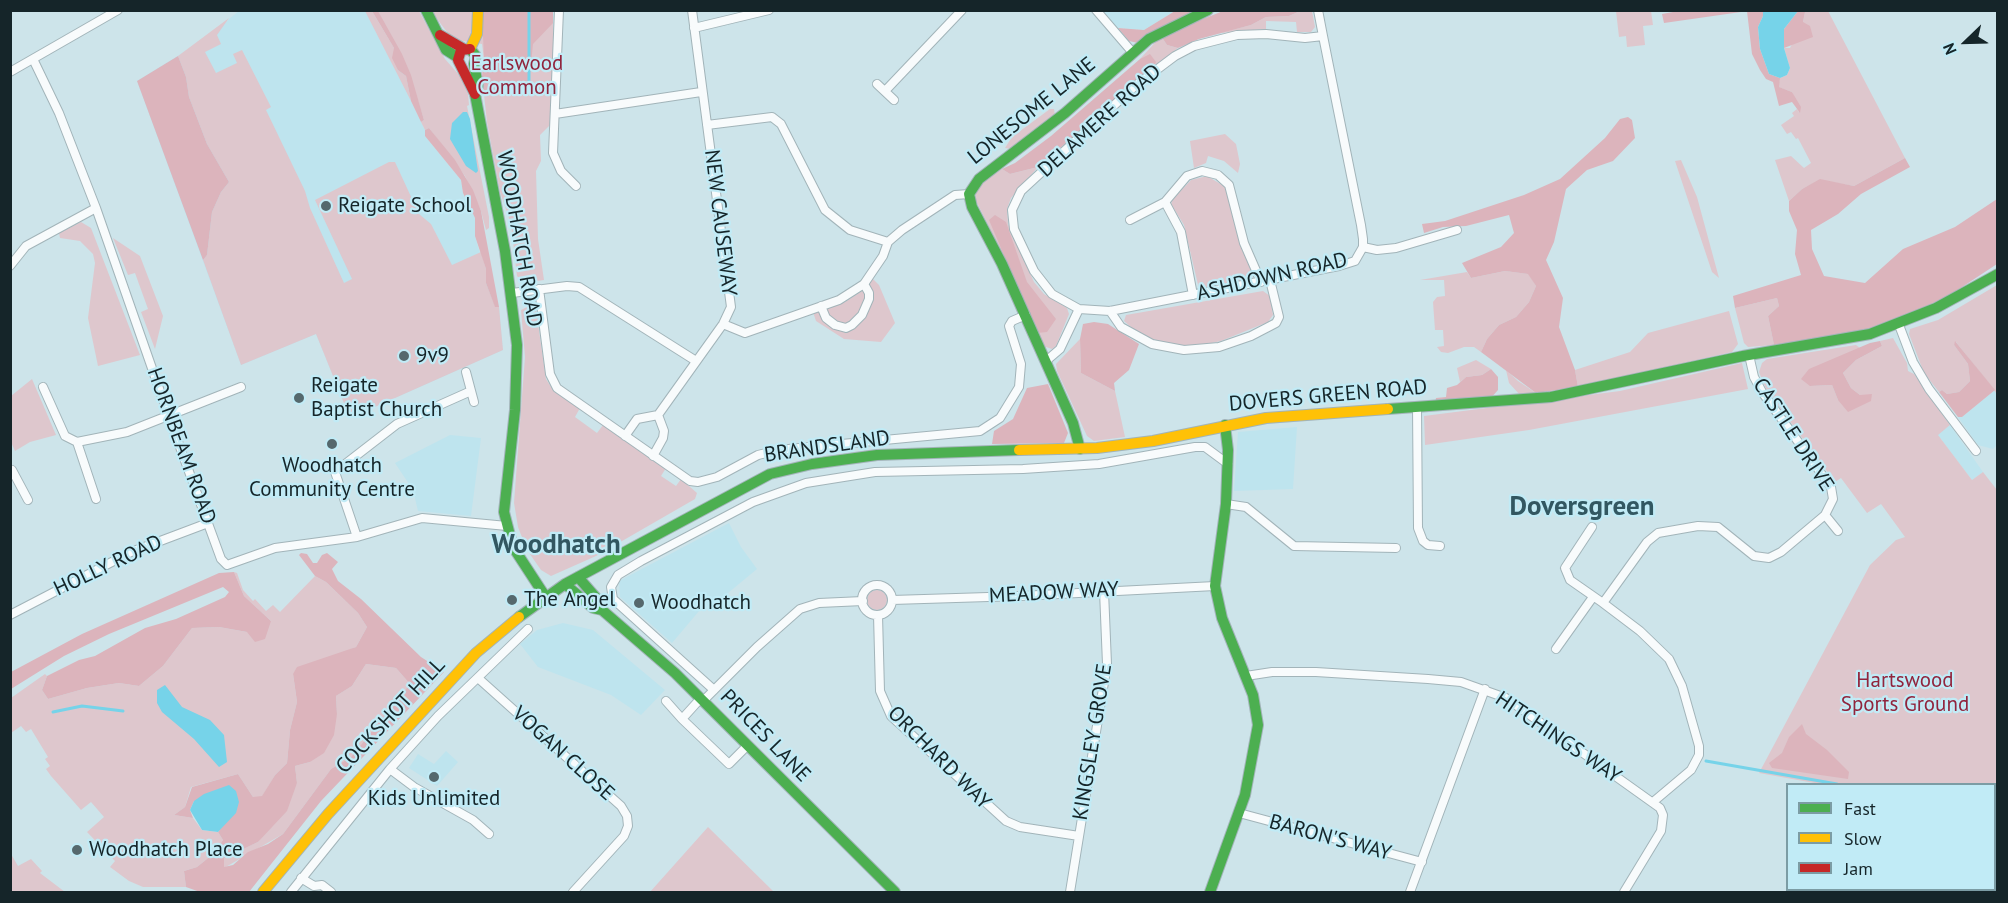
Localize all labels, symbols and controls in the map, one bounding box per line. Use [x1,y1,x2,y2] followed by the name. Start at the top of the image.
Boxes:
[1936,12,1996,72] north arrow
[1938,40,1961,58] text: N
[471,51,563,101] park label: Earlswood Common
[963,52,1101,170] street label: LONESOME LANE
[1033,59,1167,183] street label: DELAMERE ROAD
[699,148,741,298] street label: NEW CAUSEWAY
[491,149,547,329] street label: WOODHATCH ROAD
[338,193,471,219] place label: Reigate School
[319,199,333,213] marker: Reigate School
[1194,247,1350,307] street label: ASHDOWN ROAD
[416,343,449,369] place label: 9v9
[397,349,411,363] marker: 9v9
[141,364,221,528] street label: HORNBEAM ROAD
[311,373,442,423] place label: Reigate Baptist Church
[1747,374,1839,496] street label: CASTLE DRIVE
[1228,375,1428,417] street label: DOVERS GREEN ROAD
[292,391,306,405] marker: Reigate Baptist Church
[763,426,891,468] street label: BRANDSLAND
[325,437,339,451] marker: Woodhatch Community Centre
[249,453,415,503] place label: Woodhatch Community Centre
[1510,491,1654,523] district label: Doversgreen
[491,529,621,561] district label: Woodhatch
[50,530,166,602] street label: HOLLY ROAD
[988,577,1120,609] street label: MEADOW WAY
[524,587,615,613] place label: The Angel
[651,590,751,616] place label: Woodhatch
[505,593,519,607] marker: The Angel
[632,596,646,610] marker: Woodhatch
[331,653,451,779] street label: COCKSHOT HILL
[1068,662,1118,822] street label: KINGSLEY GROVE
[1841,668,1969,718] park label: Hartswood Sports Ground
[715,684,815,788] street label: PRICES LANE
[1490,687,1626,789] street label: HITCHINGS WAY
[882,701,996,815] street label: ORCHARD WAY
[507,702,619,806] street label: VOGAN CLOSE
[427,770,441,784] marker: Kids Unlimited
[1786,783,1996,891] legend
[368,786,500,812] place label: Kids Unlimited
[1844,797,1876,820] text: Fast
[1266,810,1394,866] street label: BARON'S WAY
[1844,827,1882,850] text: Slow
[89,837,243,863] place label: Woodhatch Place
[70,843,84,857] marker: Woodhatch Place
[1844,857,1873,880] text: Jam

